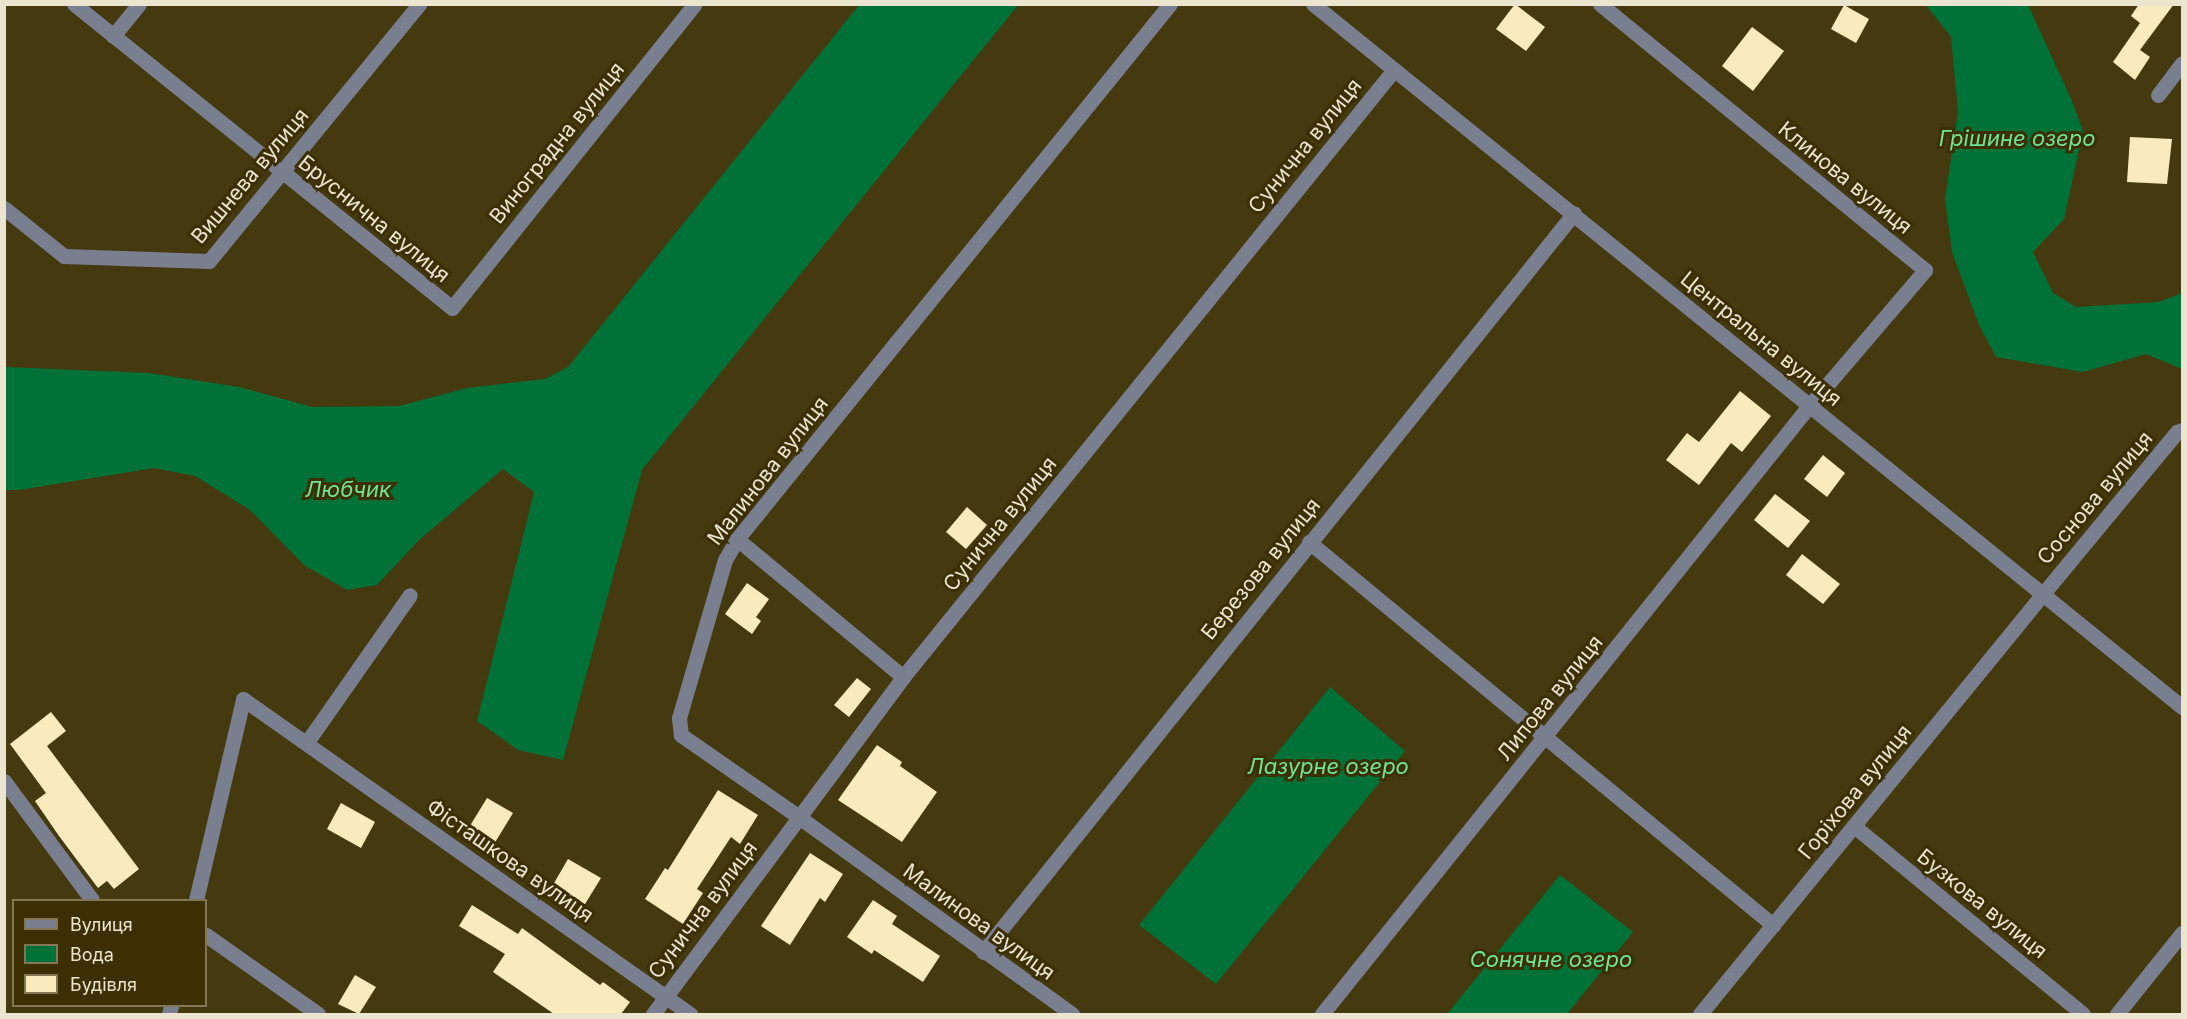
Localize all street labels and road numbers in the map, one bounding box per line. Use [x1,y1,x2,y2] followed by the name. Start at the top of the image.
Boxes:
[484,57,630,229] street label: Виноградна вулиця
[1243,74,1367,218] street label: Сунична вулиця
[186,103,314,249] street label: Вишнева вулиця
[1773,116,1917,240] street label: Клинова вулиця
[293,150,455,288] street label: Бруснична вулиця
[1675,266,1847,412] street label: Центральна вулиця
[702,392,834,550] street label: Малинова вулиця
[2032,426,2158,570] street label: Соснова вулиця
[938,452,1062,596] street label: Сунична вулиця
[1196,493,1326,645] street label: Березова вулиця
[1492,630,1608,766] street label: Липова вулиця
[1793,720,1917,864] street label: Горіхова вулиця
[422,794,598,928] street label: Фісташкова вулиця
[643,836,763,984] street label: Сунична вулиця
[1912,844,2052,964] street label: Бузкова вулиця
[898,859,1060,985] street label: Малинова вулиця

